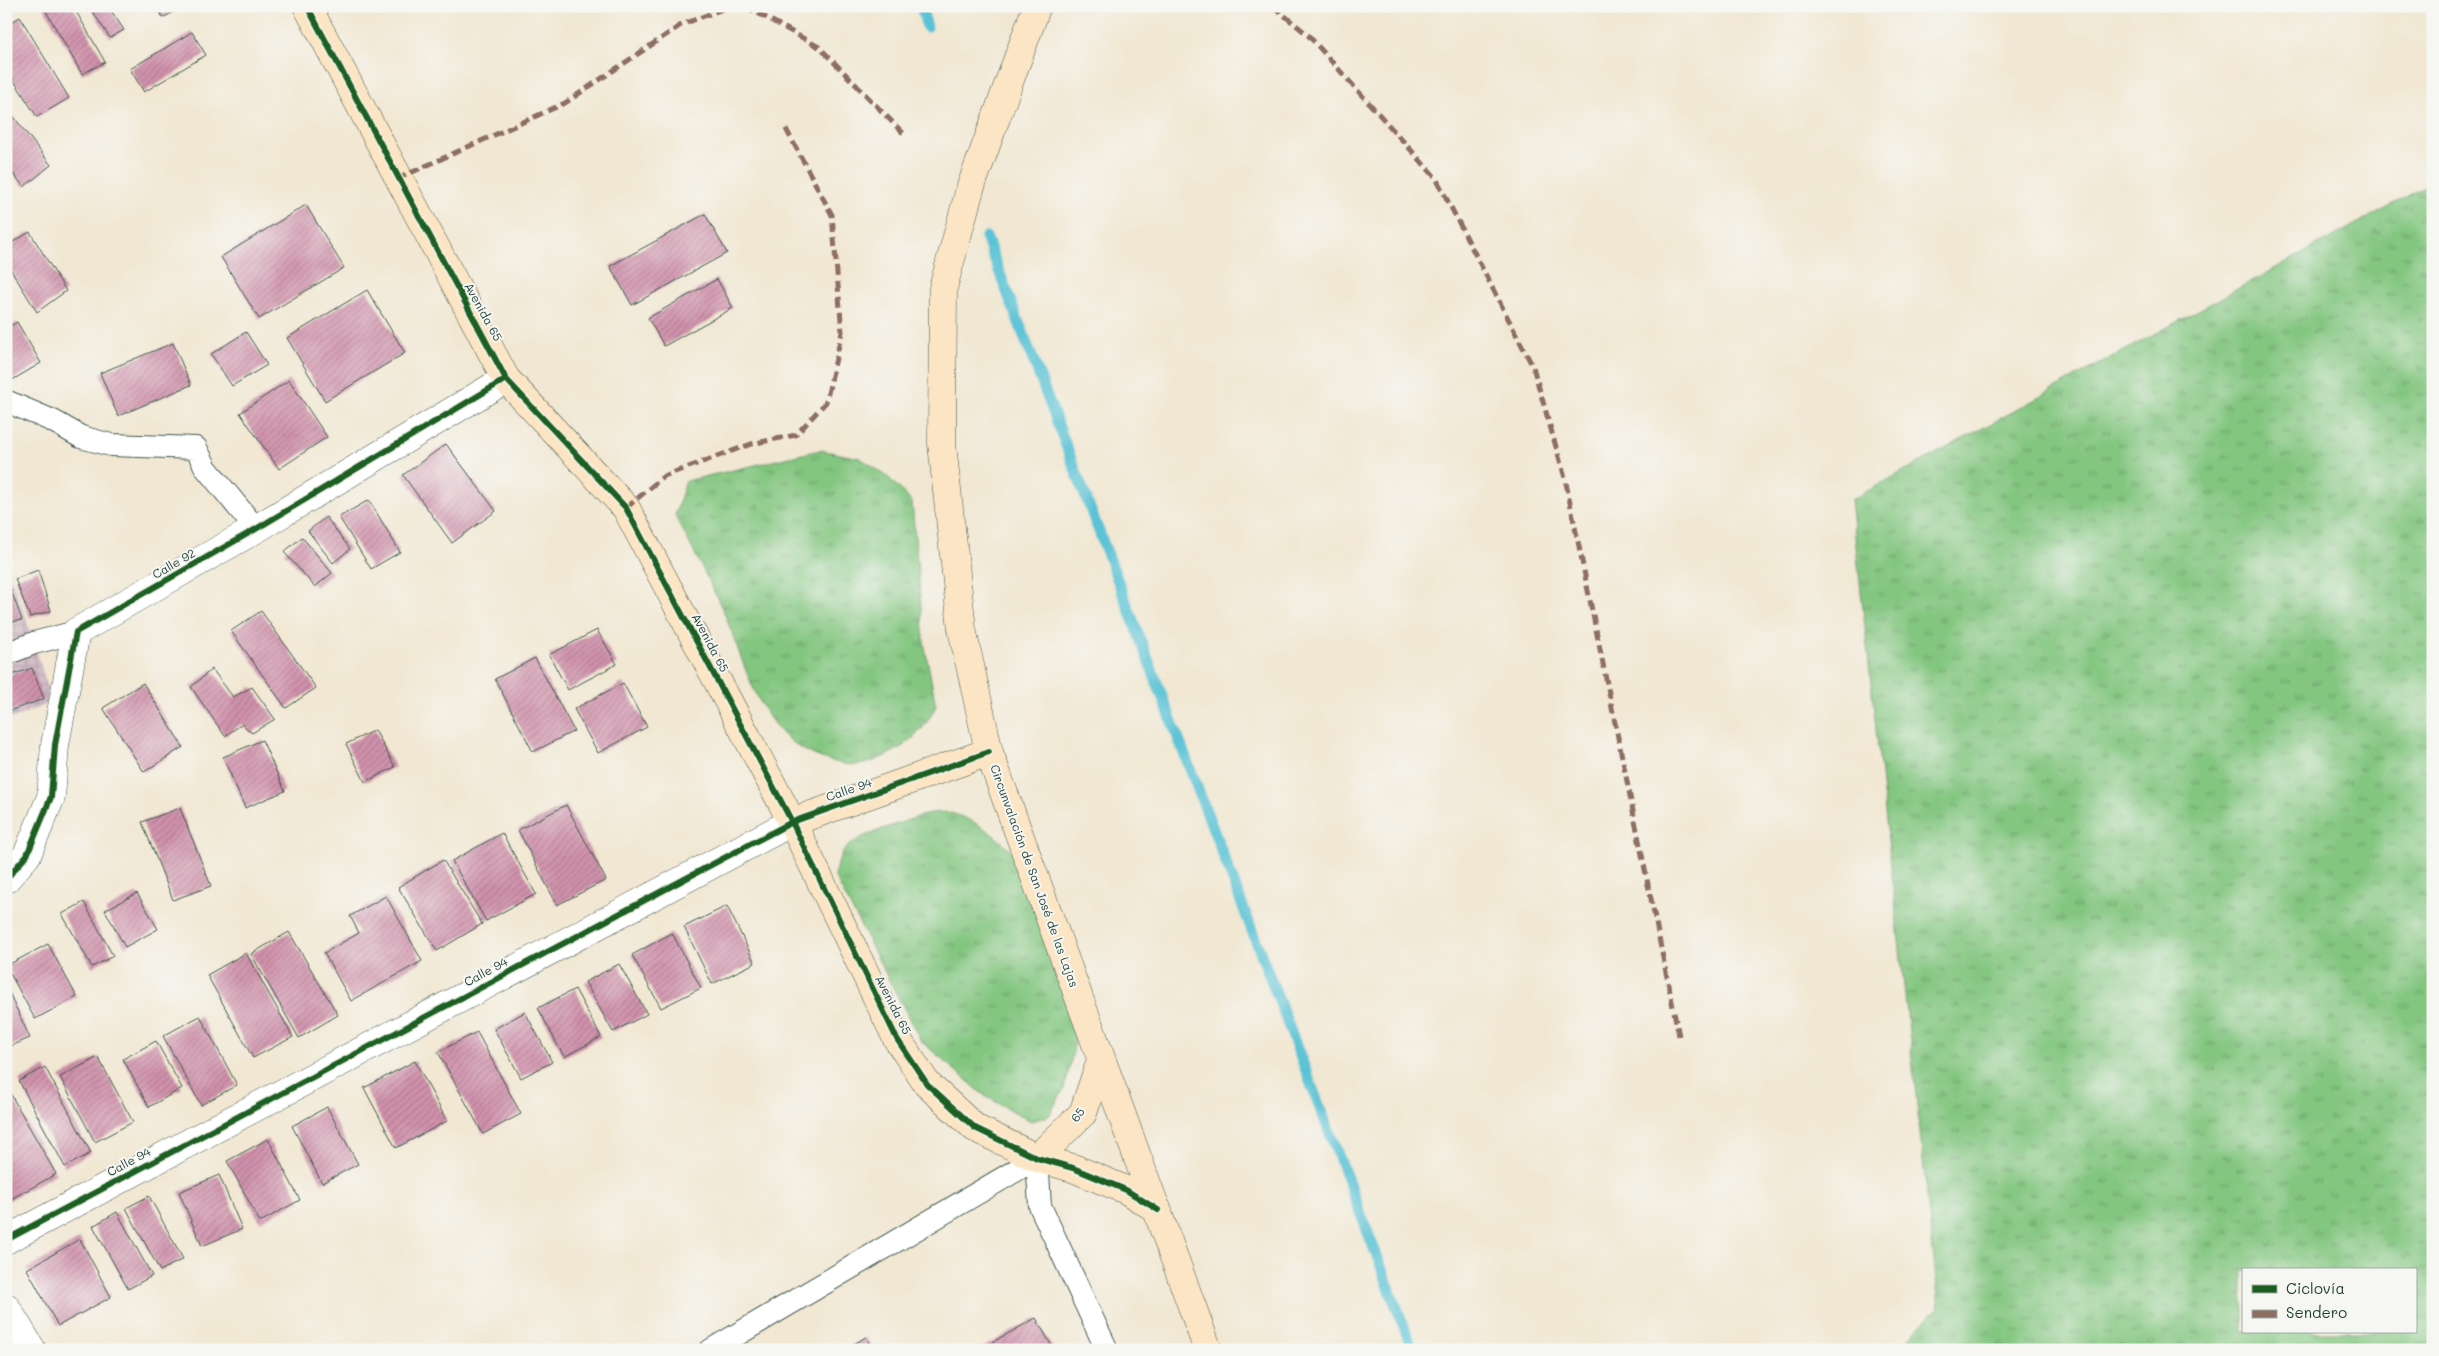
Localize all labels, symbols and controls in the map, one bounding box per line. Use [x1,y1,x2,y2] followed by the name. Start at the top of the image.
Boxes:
[461,279,506,344] street label: Avenida 65
[149,544,198,582] street label: Calle 92
[689,610,733,675] street label: Avenida 65
[987,762,1083,989] street label: Circunvalación de San José de las Lajas
[824,774,874,804] street label: Calle 94
[461,953,510,989] street label: Calle 94
[872,972,916,1037] street label: Avenida 65
[1067,1104,1088,1125] street label: 65
[104,1143,153,1179] street label: Calle 94
[2242,1268,2416,1334] legend
[2286,1278,2345,1298] text: Ciclovía
[2286,1302,2347,1322] text: Sendero

